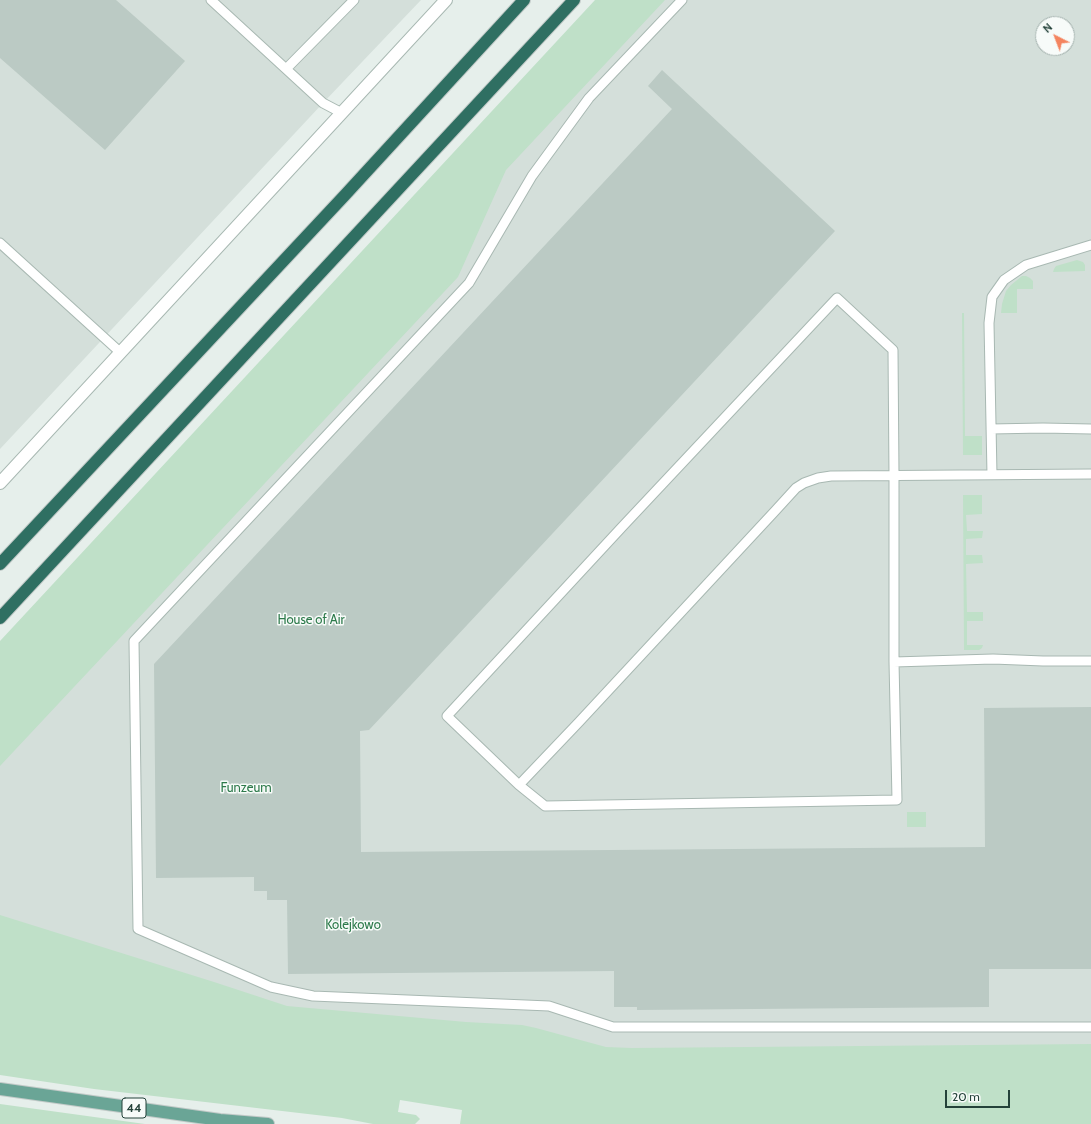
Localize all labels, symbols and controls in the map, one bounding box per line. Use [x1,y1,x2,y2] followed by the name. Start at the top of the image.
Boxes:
[1035,16,1075,56] north arrow
[1040,20,1055,36] text: N
[277,612,345,628] park label: House of Air
[220,780,272,796] park label: Funzeum
[325,917,381,933] park label: Kolejkowo
[947,1082,1012,1108] scale bar
[952,1089,980,1104] text: 20 m
[122,1098,146,1118] road number: 44

